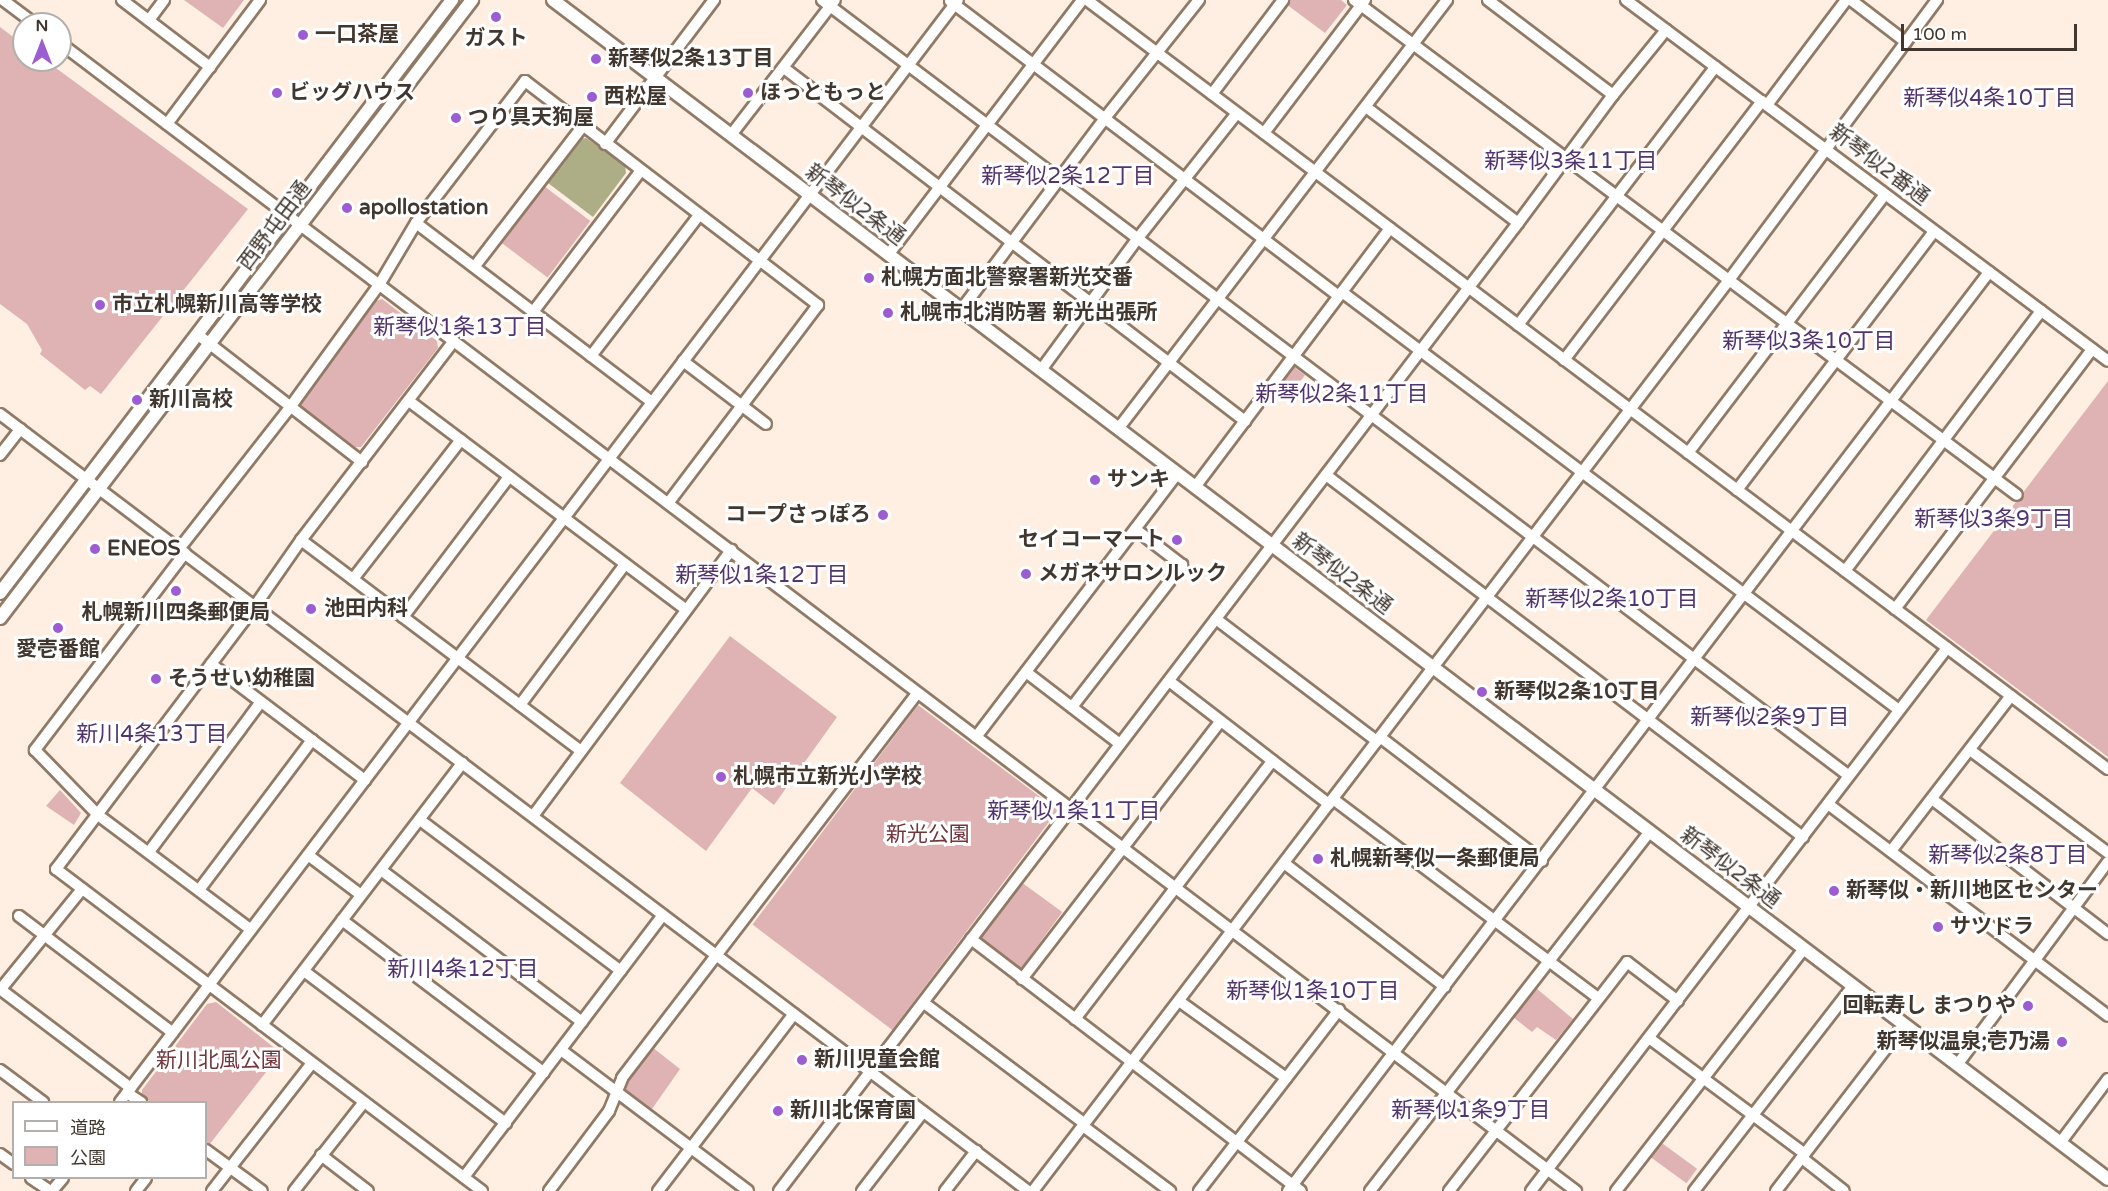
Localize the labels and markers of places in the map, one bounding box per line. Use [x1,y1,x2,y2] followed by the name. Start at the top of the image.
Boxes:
[489,10,503,24] marker: ガスト
[315,22,399,48] place label: 一口茶屋
[465,26,527,52] place label: ガスト
[296,28,310,42] marker: 一口茶屋
[608,46,774,72] place label: 新琴似2条13丁目
[589,52,603,66] marker: 新琴似2条13丁目
[289,80,415,106] place label: ビッグハウス
[760,80,886,106] place label: ほっともっと
[604,84,667,110] place label: 西松屋
[270,86,284,100] marker: ビッグハウス
[741,86,755,100] marker: ほっともっと
[585,90,599,104] marker: 西松屋
[468,105,594,131] place label: つり具天狗屋
[449,111,463,125] marker: つり具天狗屋
[359,195,488,221] place label: apollostation
[340,201,354,215] marker: apollostation
[881,265,1133,291] place label: 札幌方面北警察署新光交番
[862,271,876,285] marker: 札幌方面北警察署新光交番
[112,292,322,318] place label: 市立札幌新川高等学校
[93,298,107,312] marker: 市立札幌新川高等学校
[900,300,1157,326] place label: 札幌市北消防署 新光出張所
[881,306,895,320] marker: 札幌市北消防署 新光出張所
[149,387,233,413] place label: 新川高校
[130,393,144,407] marker: 新川高校
[1107,467,1170,493] place label: サンキ
[1088,473,1102,487] marker: サンキ
[724,502,871,528] place label: コープさっぽろ
[876,508,890,522] marker: コープさっぽろ
[1018,527,1165,553] place label: セイコーマート
[1170,533,1184,547] marker: セイコーマート
[107,536,180,562] place label: ENEOS
[88,542,102,556] marker: ENEOS
[1038,561,1227,587] place label: メガネサロンルック
[1019,567,1033,581] marker: メガネサロンルック
[169,584,183,598] marker: 札幌新川四条郵便局
[324,596,408,622] place label: 池田内科
[82,600,270,626] place label: 札幌新川四条郵便局
[302,600,320,618] marker: 池田内科
[51,621,65,635] marker: 愛壱番館
[16,637,100,663] place label: 愛壱番館
[168,666,315,692] place label: そうせい幼稚園
[149,672,163,686] marker: そうせい幼稚園
[1494,679,1660,705] place label: 新琴似2条10丁目
[1475,685,1489,699] marker: 新琴似2条10丁目
[733,764,922,790] place label: 札幌市立新光小学校
[714,770,728,784] marker: 札幌市立新光小学校
[1330,846,1540,872] place label: 札幌新琴似一条郵便局
[1311,852,1325,866] marker: 札幌新琴似一条郵便局
[1846,878,2098,904] place label: 新琴似・新川地区センター
[1827,884,1841,898] marker: 新琴似・新川地区センター
[1950,914,2034,940] place label: サツドラ
[1931,920,1945,934] marker: サツドラ
[1843,993,2016,1019] place label: 回転寿し まつりや
[2021,999,2035,1013] marker: 回転寿し まつりや
[1877,1029,2050,1055] place label: 新琴似温泉;壱乃湯
[2055,1035,2069,1049] marker: 新琴似温泉;壱乃湯
[814,1047,940,1073] place label: 新川児童会館
[795,1053,809,1067] marker: 新川児童会館
[790,1098,916,1124] place label: 新川北保育園
[771,1104,785,1118] marker: 新川北保育園

